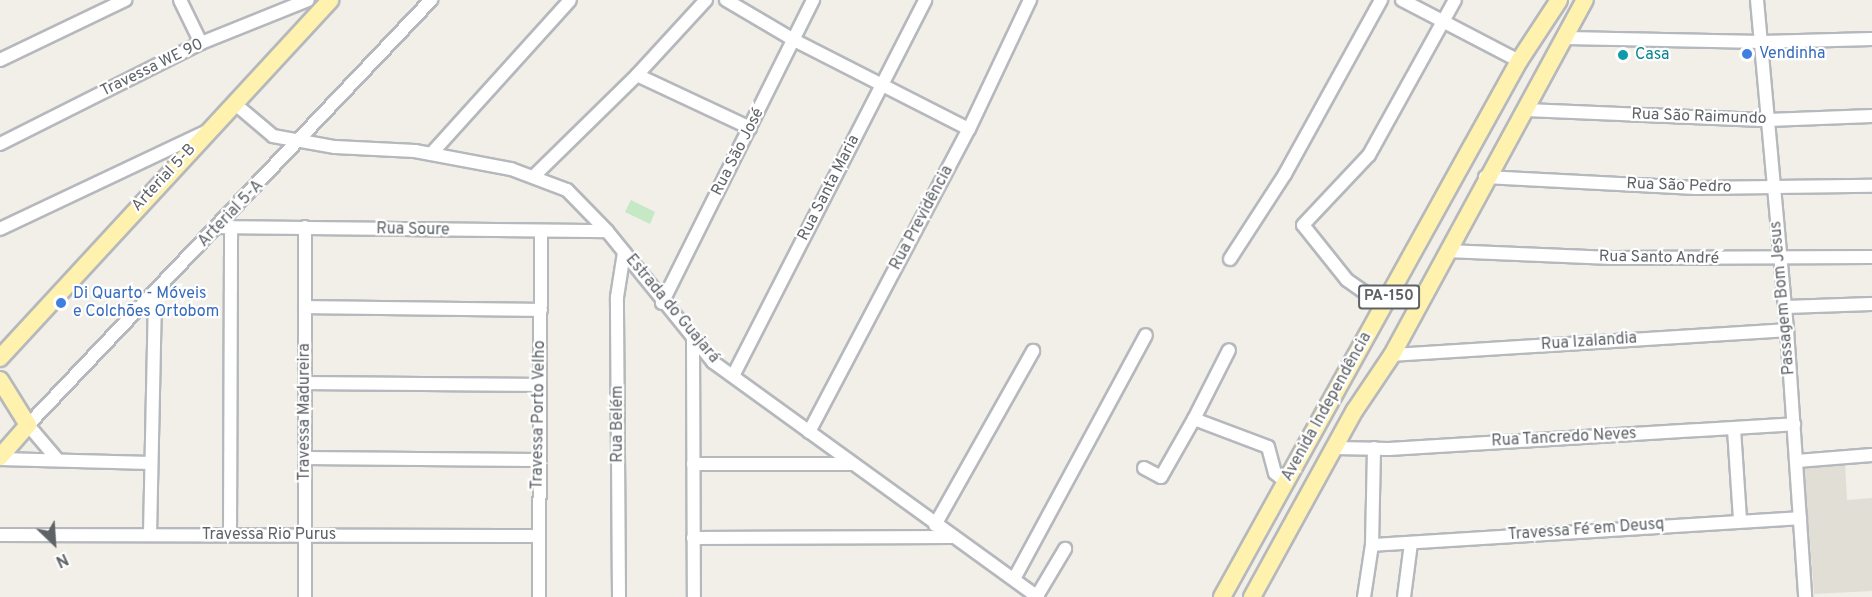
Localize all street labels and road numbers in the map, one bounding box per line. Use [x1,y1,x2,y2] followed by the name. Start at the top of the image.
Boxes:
[97,35,207,101] street label: Travessa WE 90
[708,105,768,199] street label: Rua São José
[1631,105,1767,129] street label: Rua São Raimundo
[794,132,864,244] street label: Rua Santa Maria
[128,140,200,216] street label: Arterial 5-B
[886,163,958,273] street label: Rua Previdência
[1626,175,1732,197] street label: Rua São Pedro
[194,177,268,251] street label: Arterial 5-A
[376,220,450,240] street label: Rua Soure
[1767,220,1799,376] street label: Passagem Bom Jesus
[1598,247,1720,269] street label: Rua Santo André
[621,251,723,367] street label: Estrada do Guajará
[1358,285,1420,309] road number: PA-150
[1278,329,1376,485] street label: Avenida Independência
[1540,329,1638,355] street label: Rua Izalandia
[528,340,550,490] street label: Travessa Porto Velho
[295,343,315,481] street label: Travessa Madureira
[608,385,628,463] street label: Rua Belém
[1491,425,1637,451] street label: Rua Tancredo Neves
[1507,515,1665,545] street label: Travessa Fé em Deusq
[202,525,336,545] street label: Travessa Rio Purus

